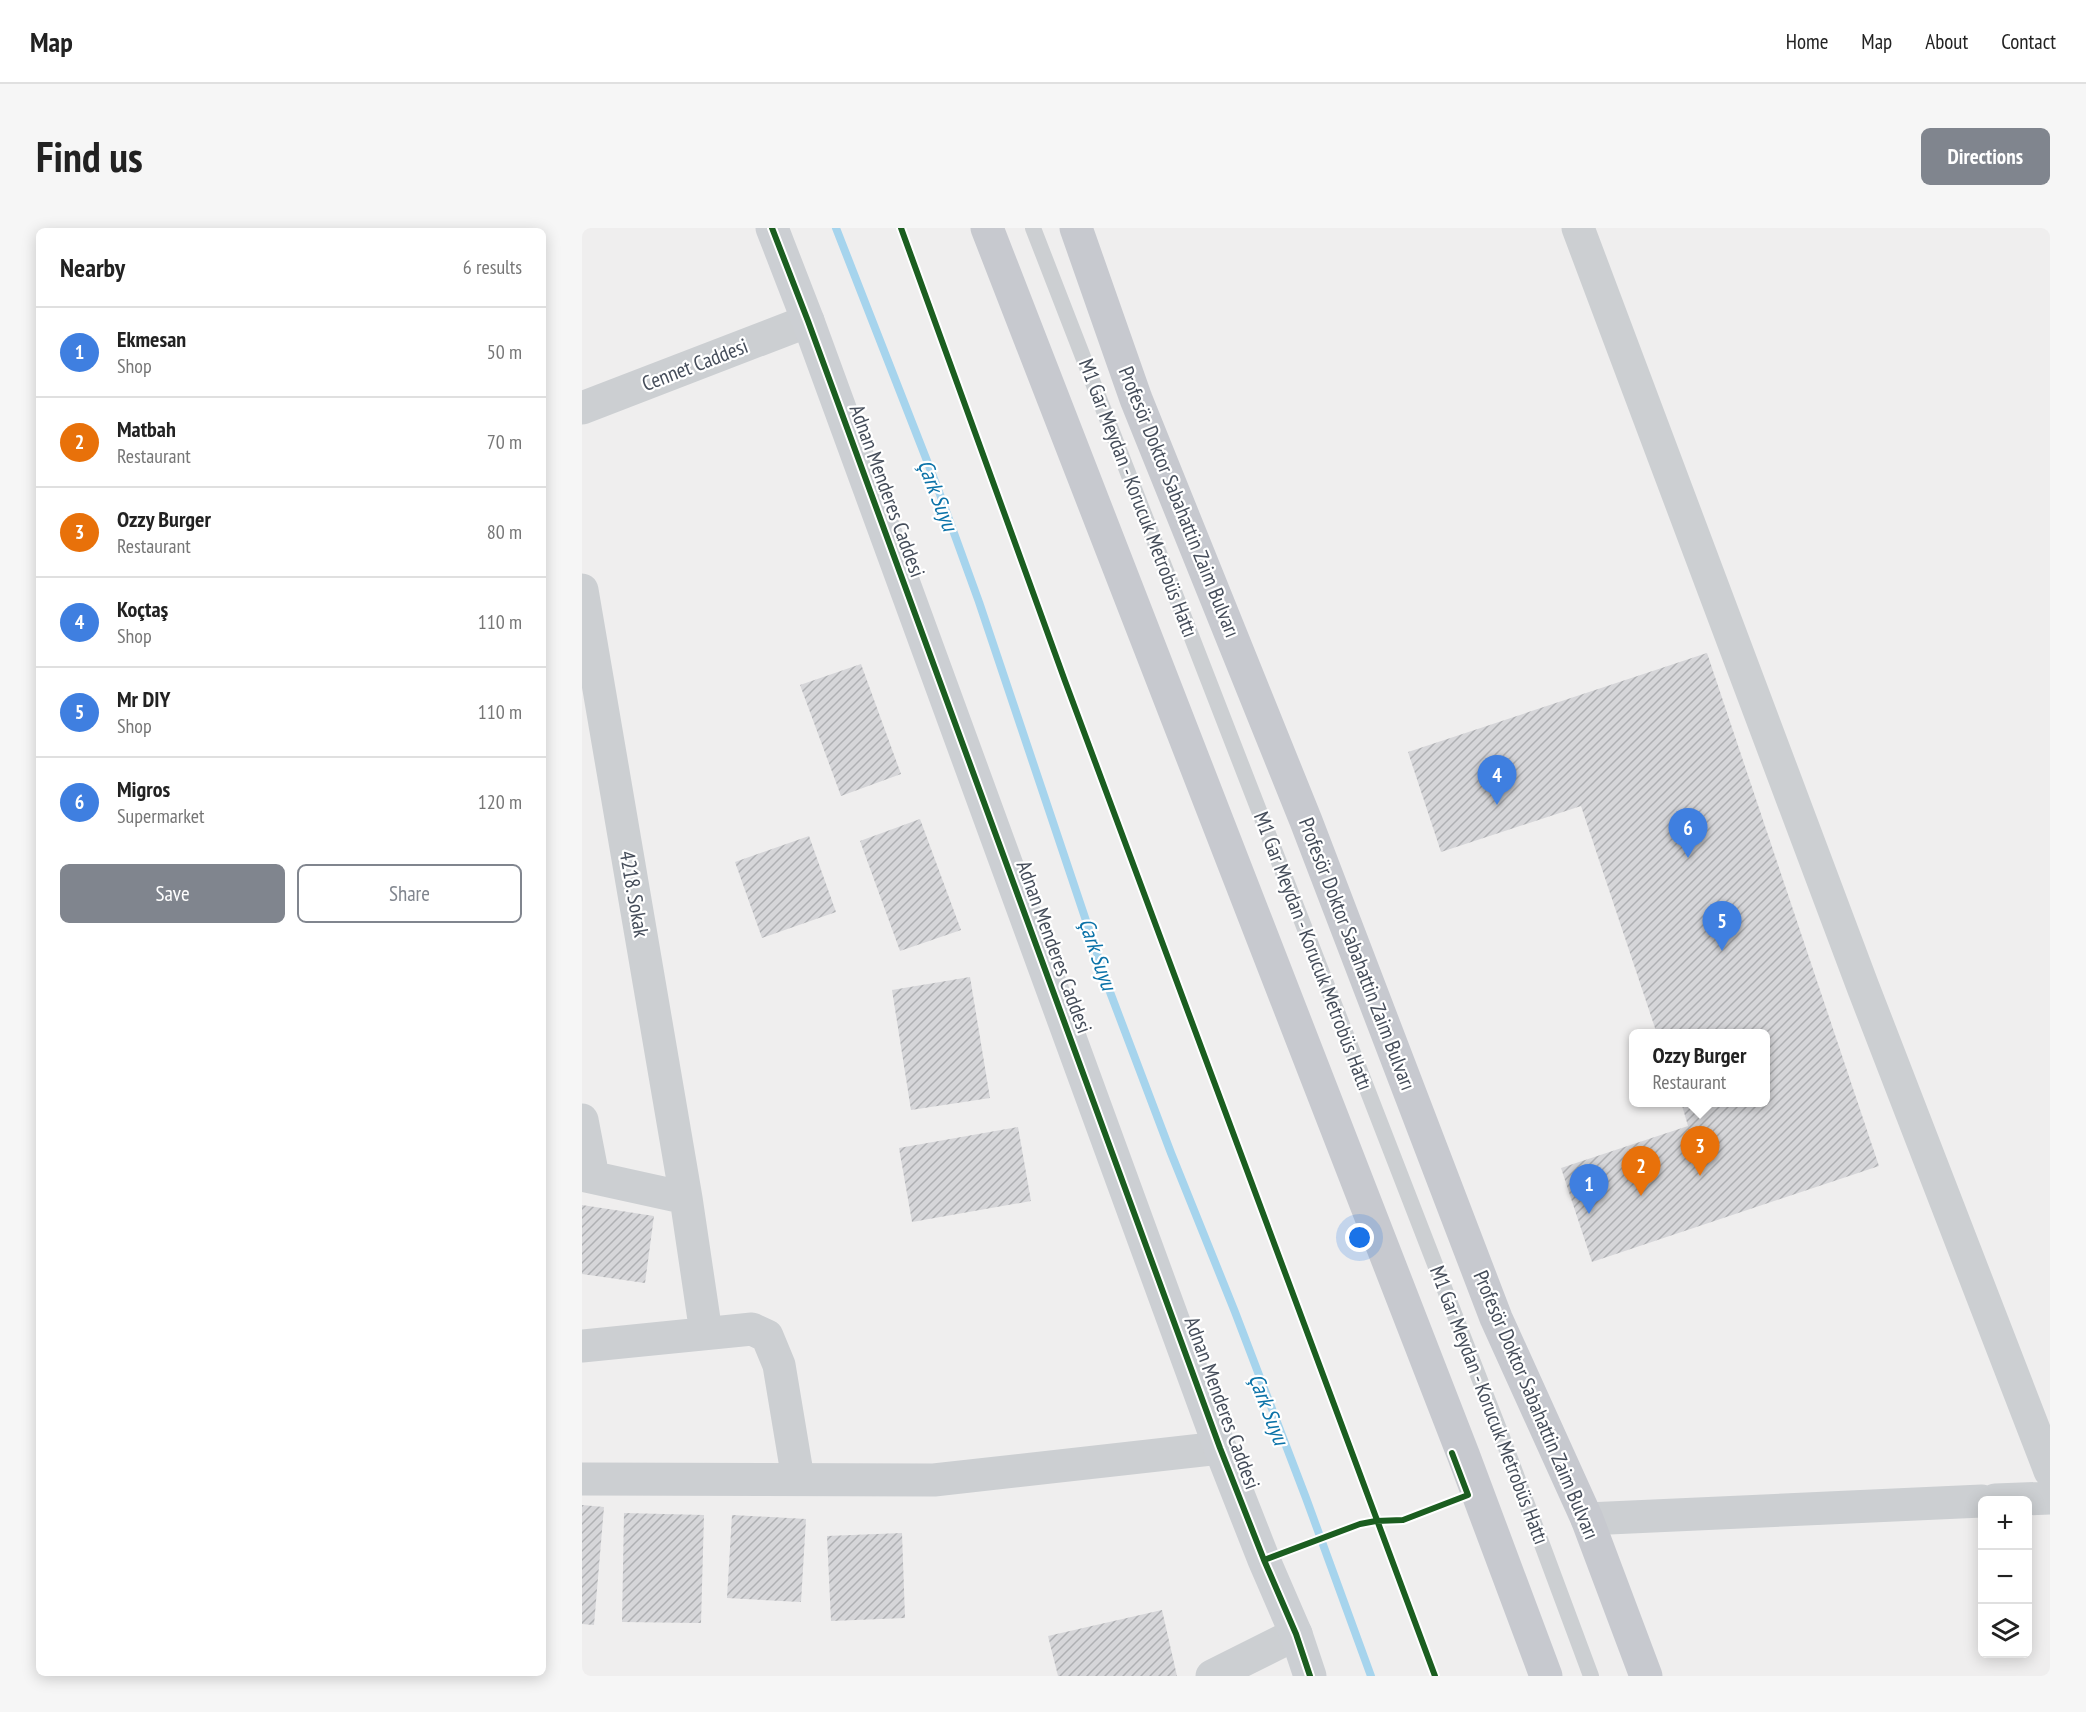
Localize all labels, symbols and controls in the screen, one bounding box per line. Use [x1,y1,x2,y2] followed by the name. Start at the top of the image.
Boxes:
[30,23,73,60] text: Map
[1786,28,1828,55] text: Home
[1861,28,1892,55] text: Map
[1925,28,1968,55] text: About
[2001,28,2056,55] text: Contact
[1921,128,2050,185] button: Directions
[36,129,143,184] text: Find us
[60,251,125,284] text: Nearby
[463,254,522,280] text: 6 results
[117,325,186,353] text: Ekmesan
[638,332,752,397] street label: Cennet Caddesi
[75,339,84,365] text: 1
[487,339,522,365] text: 50 m
[117,353,152,379] text: Shop
[1073,355,1204,641] street label: M1 Gar Meydan - Korucuk Metrobüs Hattı
[1113,362,1246,641] street label: Profesör Doktor Sabahattin Zaim Bulvarı
[844,401,931,581] street label: Adnan Menderes Caddesi
[117,415,176,443] text: Matbah
[75,429,84,455] text: 2
[487,429,522,455] text: 70 m
[117,443,191,469] text: Restaurant
[912,455,965,536] water label: Çark Suyu
[117,505,211,533] text: Ozzy Burger
[75,519,84,545] text: 3
[487,519,522,545] text: 80 m
[117,533,191,559] text: Restaurant
[117,595,168,623] text: Koçtaş
[75,609,84,635] text: 4
[478,609,522,635] text: 110 m
[117,623,152,649] text: Shop
[117,685,170,713] text: Mr DIY
[75,699,84,725] text: 5
[478,699,522,725] text: 110 m
[117,713,152,739] text: Shop
[1478,756,1516,805] pin: 4
[117,775,170,803] text: Migros
[75,789,84,815] text: 6
[478,789,522,815] text: 120 m
[117,803,205,829] text: Supermarket
[1248,808,1379,1094] street label: M1 Gar Meydan - Korucuk Metrobüs Hattı
[1668,808,1708,858] pin: 6
[1293,814,1422,1094] street label: Profesör Doktor Sabahattin Zaim Bulvarı
[614,849,655,939] street label: 4218. Sokak
[1011,857,1098,1037] street label: Adnan Menderes Caddesi
[60,864,285,923] button: Save
[297,864,522,923] button: Share
[1702,902,1742,951] pin: 5
[1073,914,1124,995] water label: Çark Suyu
[1629,1029,1770,1107] popup
[1653,1041,1746,1069] text: Ozzy Burger
[1653,1069,1726,1095] text: Restaurant
[1680,1126,1720,1176] pin: 3
[1622,1146,1660,1196] pin: 2
[1570,1164,1608,1214] pin: 1
[1345,1223,1374,1252] your location
[1424,1262,1555,1548] street label: M1 Gar Meydan - Korucuk Metrobüs Hattı
[1467,1266,1605,1543] street label: Profesör Doktor Sabahattin Zaim Bulvarı
[1179,1313,1266,1493] street label: Adnan Menderes Caddesi
[1243,1369,1296,1450] water label: Çark Suyu
[1978,1496,2032,1658] map controls
[1978,1496,2032,1550] button: +
[1978,1550,2032,1604] button: −
[1978,1604,2032,1658] button: layers

